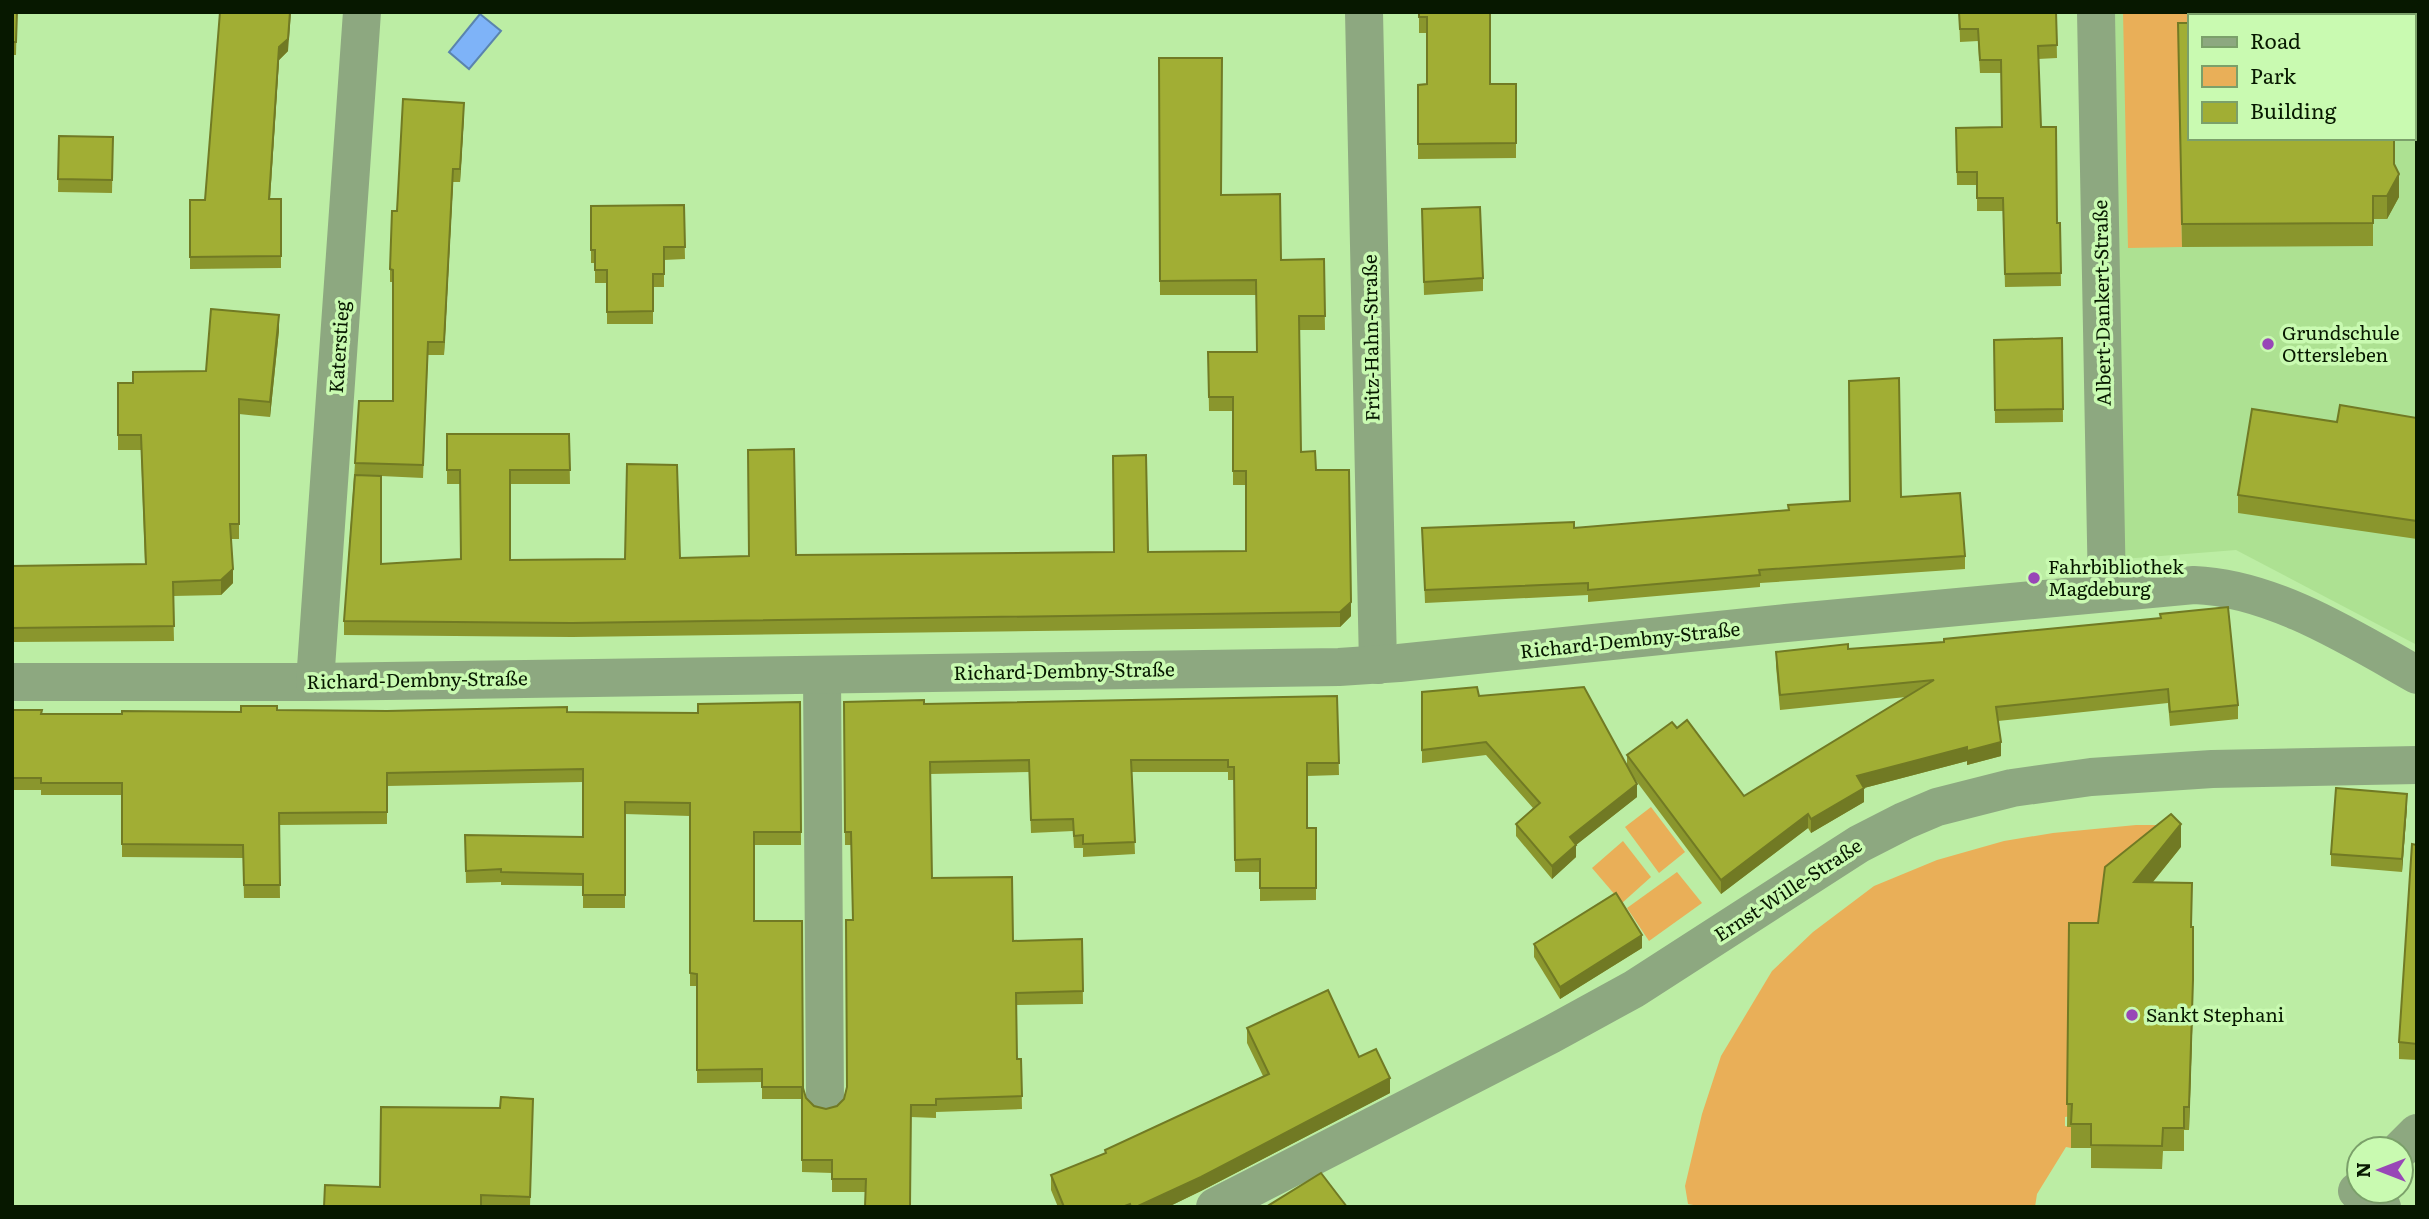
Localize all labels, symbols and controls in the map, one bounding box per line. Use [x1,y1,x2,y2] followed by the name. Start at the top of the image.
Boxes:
[2188,14,2415,140] legend
[2250,24,2301,55] text: Road
[2250,59,2296,90] text: Park
[2250,94,2337,125] text: Building
[2085,199,2117,406] street label: Albert-Dankert-Straße
[1355,254,1385,422] street label: Fritz-Hahn-Straße
[321,299,355,394] street label: Katerstieg
[2282,318,2400,368] place label: Grundschule Ottersleben
[2260,336,2276,352] marker: Grundschule Ottersleben
[2048,552,2184,602] place label: Fahrbibliothek Magdeburg
[2026,570,2042,586] marker: Fahrbibliothek Magdeburg
[1518,614,1742,664] street label: Richard-Dembny-Straße
[953,654,1175,686] street label: Richard-Dembny-Straße
[306,663,528,695] street label: Richard-Dembny-Straße
[1708,831,1867,948] street label: Ernst-Wille-Straße
[2146,1000,2284,1028] place label: Sankt Stephani
[2124,1007,2140,1023] marker: Sankt Stephani
[2345,1135,2415,1205] north arrow
[2348,1162,2376,1178] text: N

